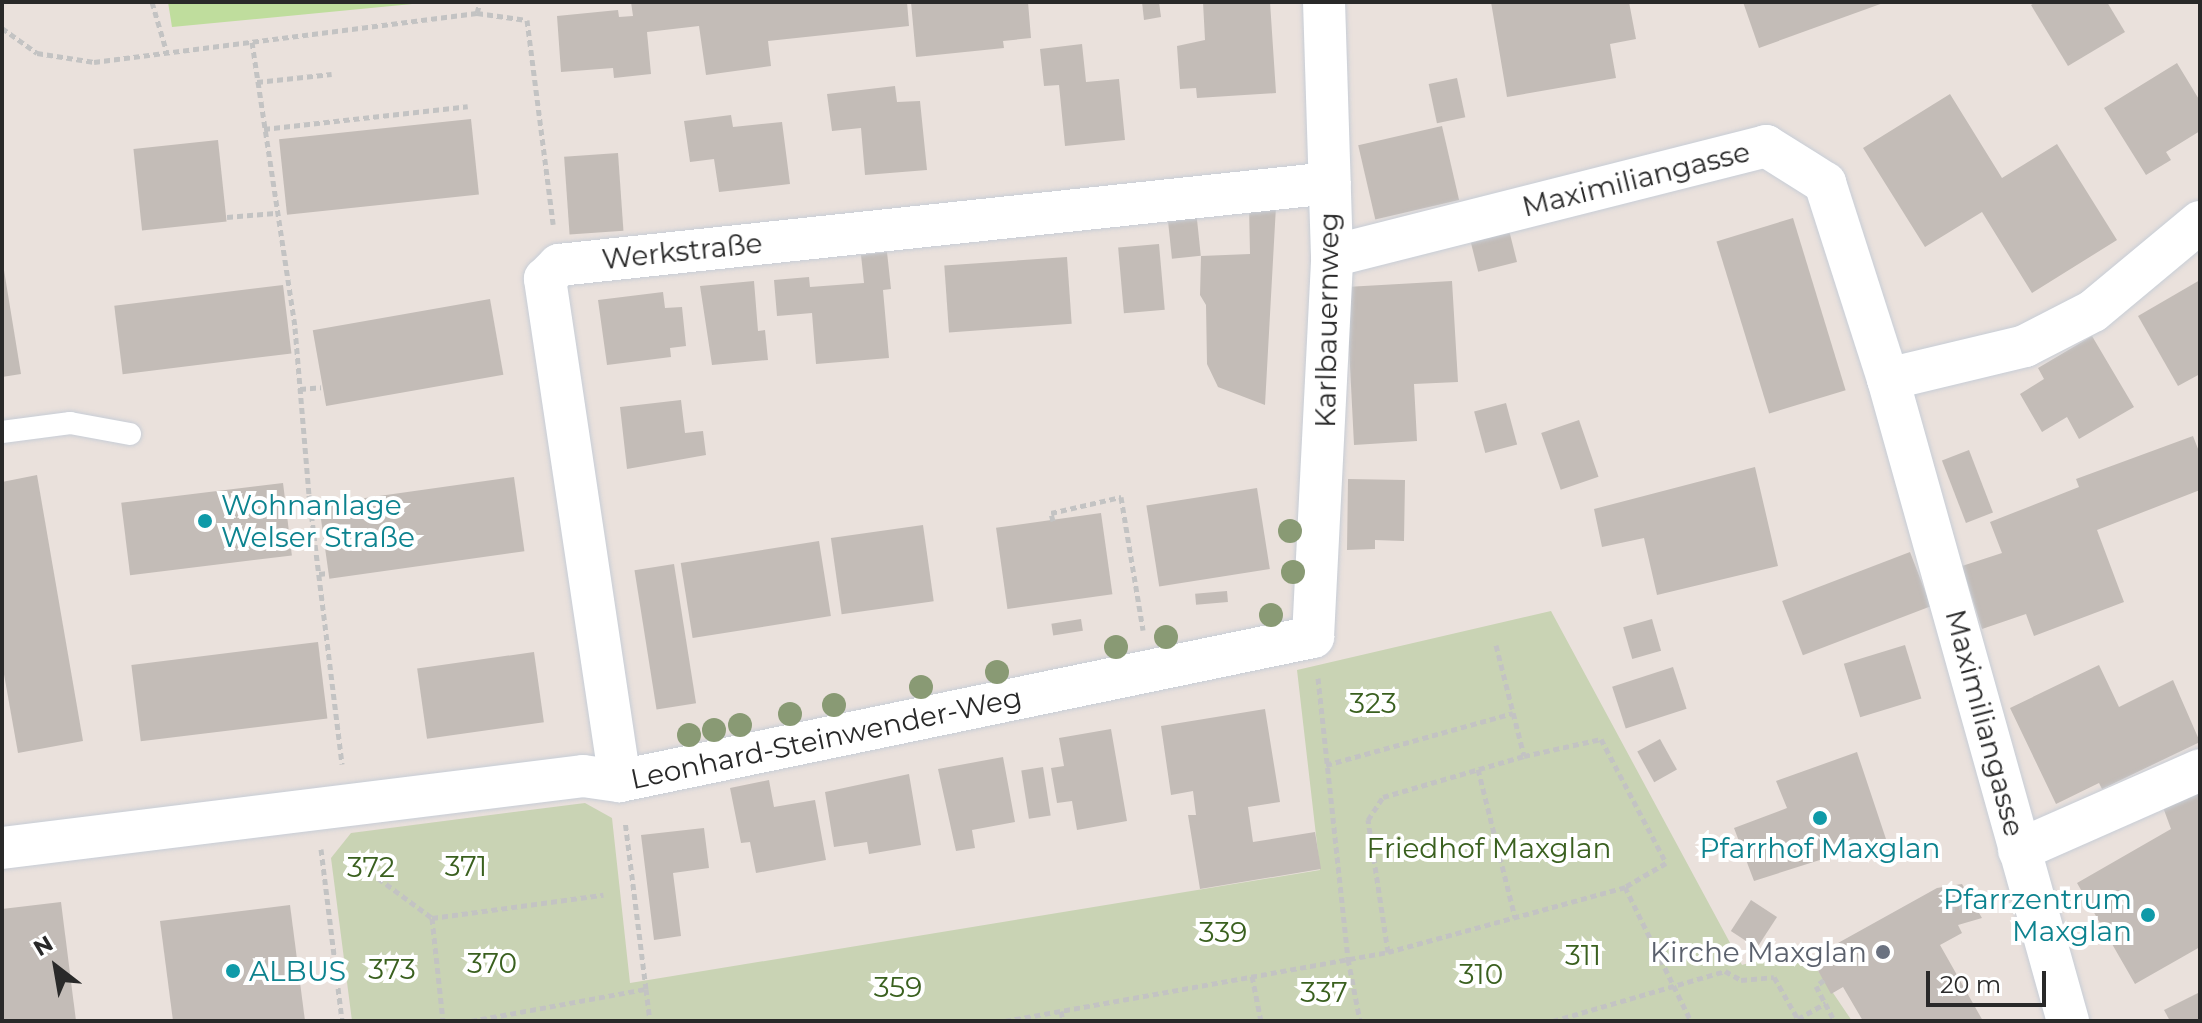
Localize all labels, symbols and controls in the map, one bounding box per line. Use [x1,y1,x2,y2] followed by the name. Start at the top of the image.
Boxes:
[1519,134,1753,224] street label: Maximiliangasse
[1308,212,1346,428] street label: Karlbauernweg
[600,226,764,276] street label: Werkstraße
[221,488,415,554] place label: Wohnanlage Welser Straße
[196,512,214,530] marker: Wohnanlage Welser Straße
[1939,606,2031,840] street label: Maximiliangasse
[627,680,1025,796] street label: Leonhard-Steinwender-Weg
[1349,686,1397,720] park label: 323
[1811,809,1829,827] marker: Pfarrhof Maxglan
[1366,831,1612,865] park label: Friedhof Maxglan
[1699,831,1941,865] place label: Pfarrhof Maxglan
[445,849,487,883] park label: 371
[347,850,395,884] park label: 372
[1943,882,2132,948] place label: Pfarrzentrum Maxglan
[2139,906,2157,924] marker: Pfarrzentrum Maxglan
[1199,915,1247,949] park label: 339
[16,927,96,1007] north arrow
[29,930,58,962] text: N
[1650,935,1867,969] place label: Kirche Maxglan
[1565,938,1601,972] park label: 311
[1874,943,1892,961] marker: Kirche Maxglan
[467,946,517,980] park label: 370
[368,952,416,986] park label: 373
[249,954,346,988] place label: ALBUS
[1930,955,2050,1005] scale bar
[1459,957,1503,991] park label: 310
[224,962,242,980] marker: ALBUS
[874,970,922,1004] park label: 359
[1940,970,2001,999] text: 20 m
[1300,975,1348,1009] park label: 337

